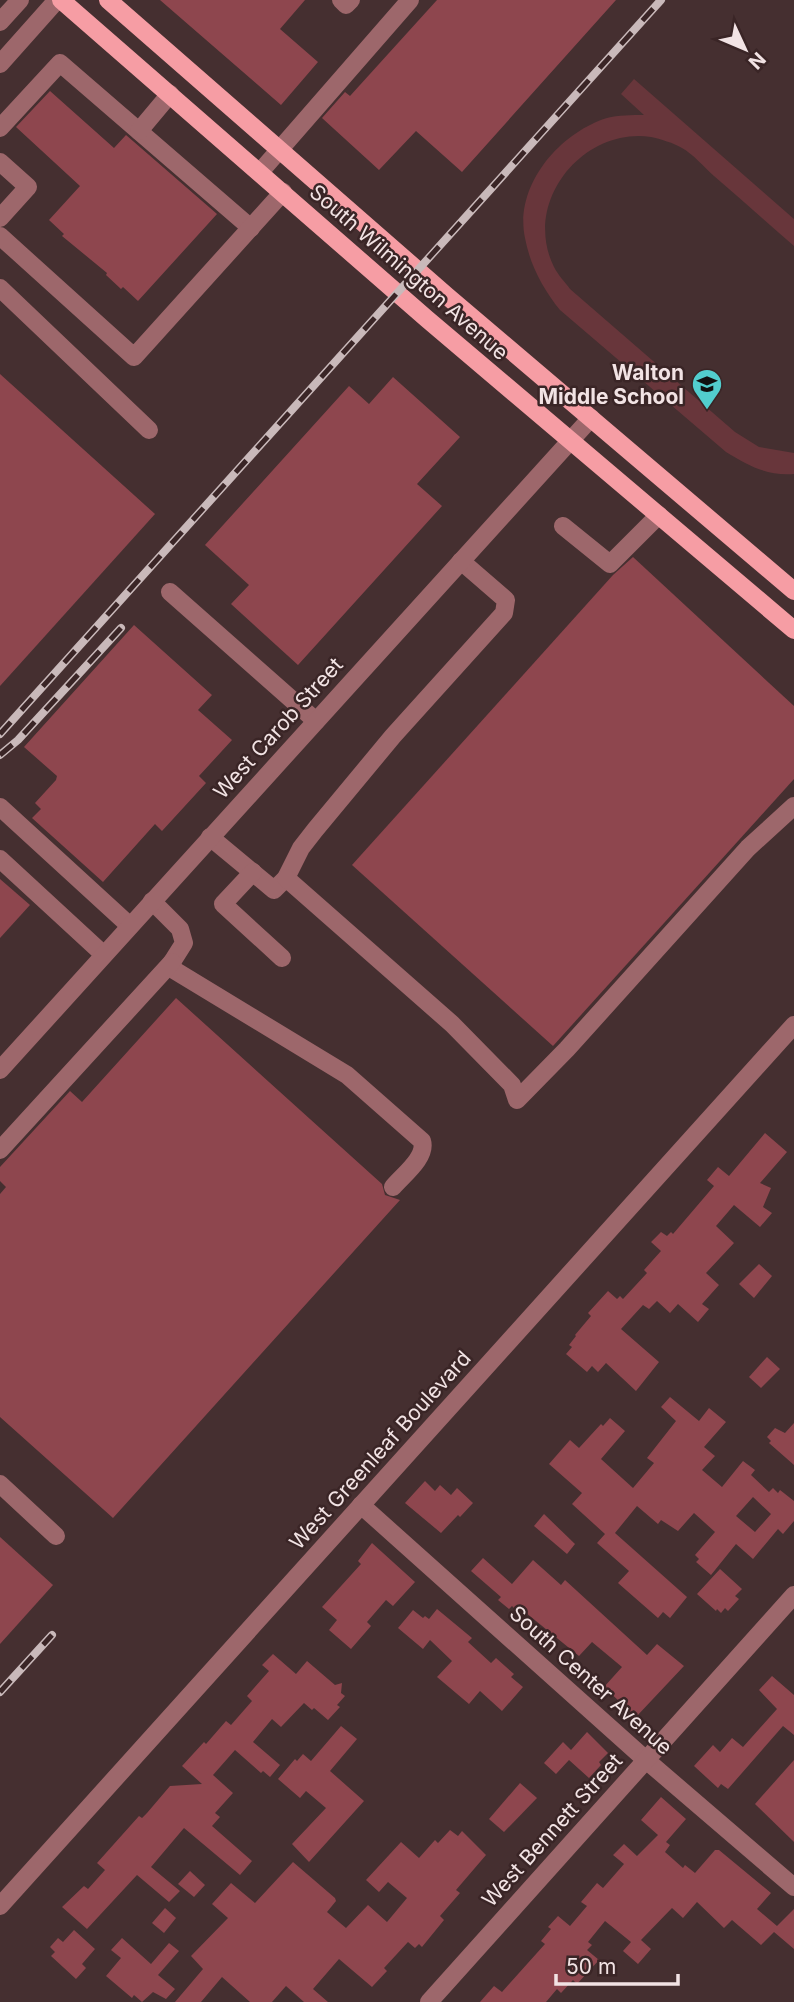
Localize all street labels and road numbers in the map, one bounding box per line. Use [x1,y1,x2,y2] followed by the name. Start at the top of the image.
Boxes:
[305,179,513,365] street label: South Wilmington Avenue
[208,652,348,804] street label: West Carob Street
[284,1346,476,1554] street label: West Greenleaf Boulevard
[505,1600,677,1760] street label: South Center Avenue
[477,1748,627,1912] street label: West Bennett Street

